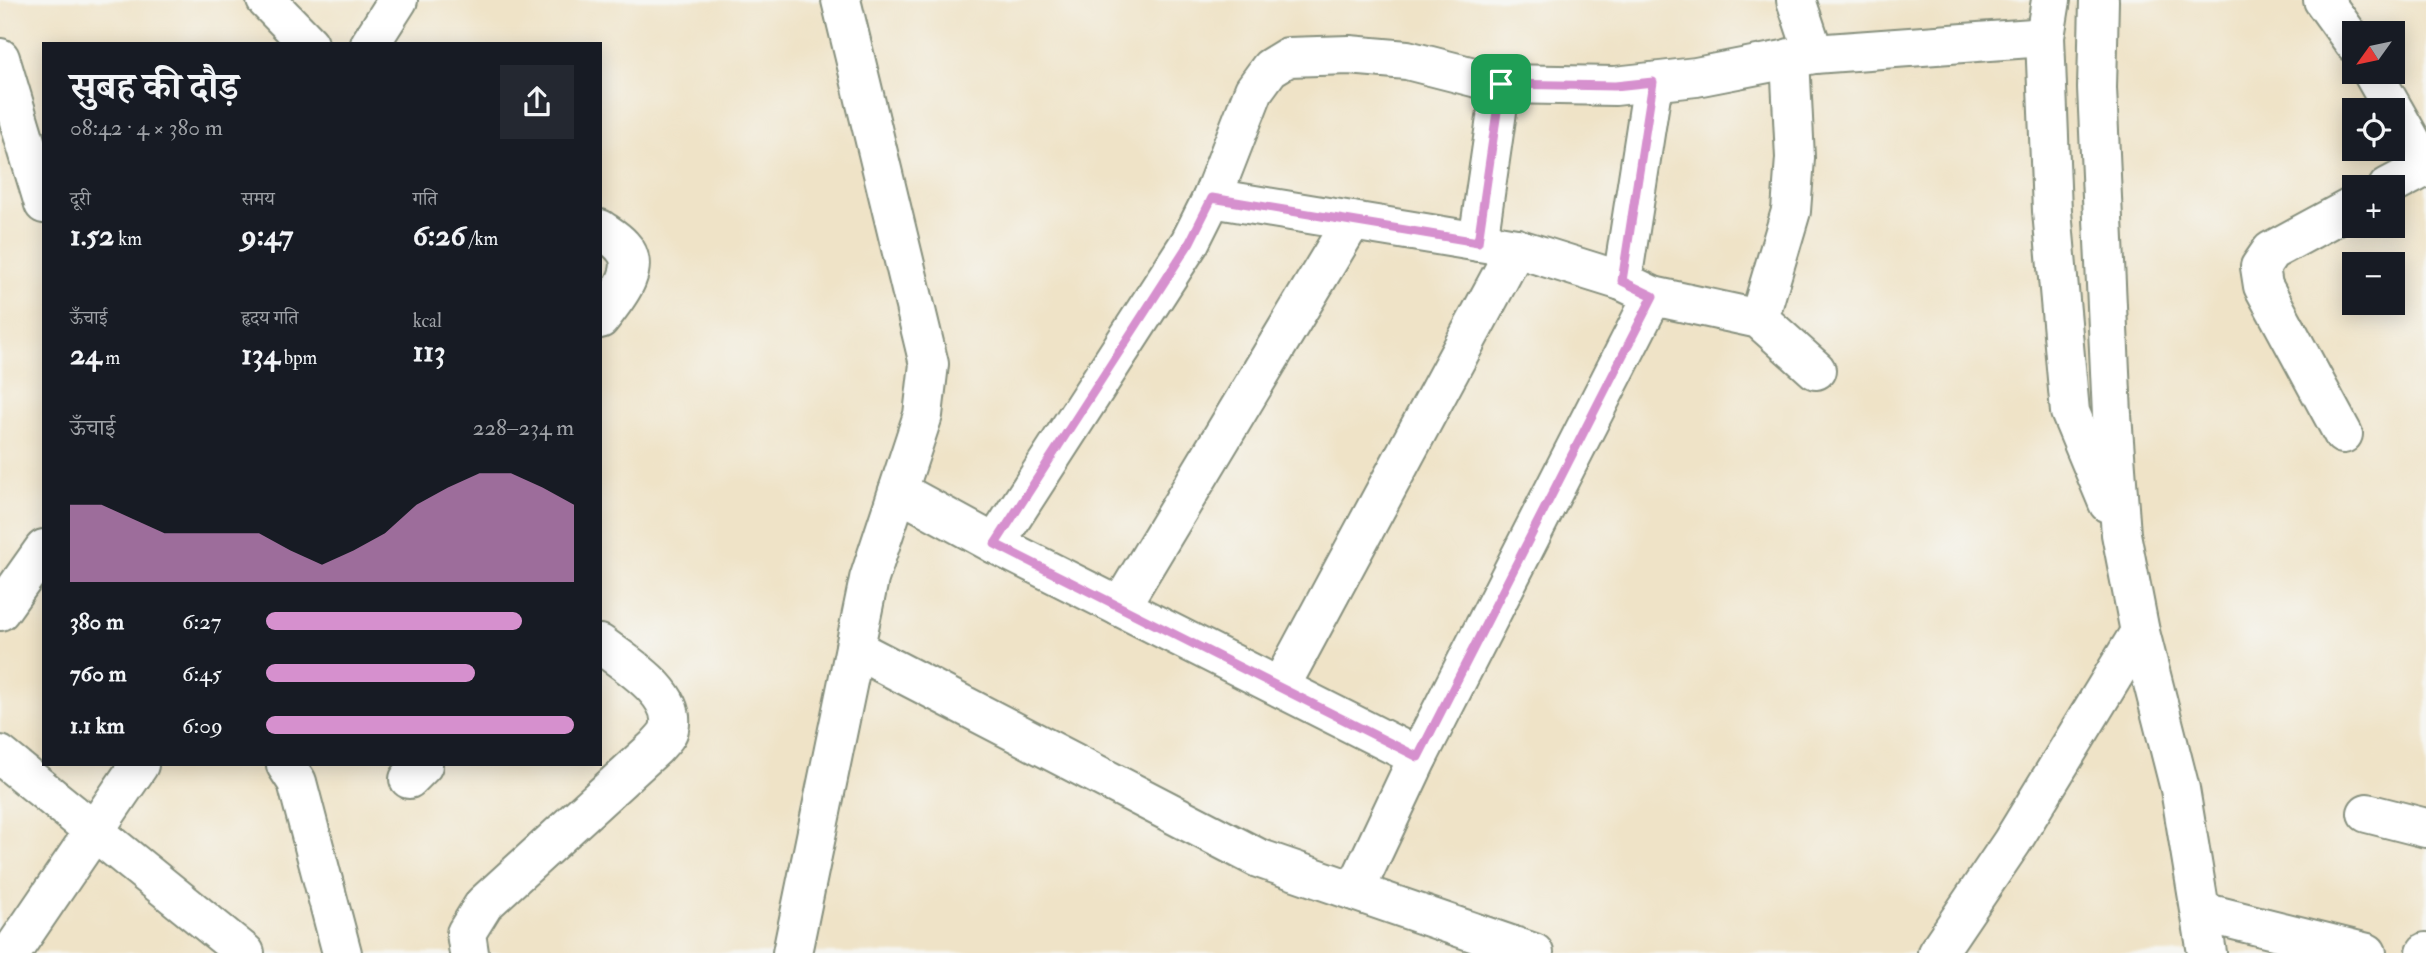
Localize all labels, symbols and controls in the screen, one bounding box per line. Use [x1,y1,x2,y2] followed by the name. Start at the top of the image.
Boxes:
[2342,21,2404,84] north arrow
[2342,21,2405,315] map controls
[1471,54,1531,114] pin
[70,63,239,111] text: सुबह की दौड़
[500,65,574,139] button: share
[1482,65,1520,103] icon: arrive
[2342,98,2405,161] button: locate
[70,113,223,142] text: 08:42 · 4 × 380 m
[2342,175,2405,238] button: +
[70,187,91,211] text: दूरी
[241,187,275,211] text: समय
[413,187,438,211] text: गति
[70,217,114,254] text: 1.52
[241,217,293,254] text: 9:47
[413,217,466,254] text: 6:26
[114,227,142,251] text: km
[466,227,498,251] text: /km
[2342,252,2405,315] button: −
[70,306,107,330] text: ऊँचाई
[241,306,299,330] text: हृदय गति
[413,309,442,333] text: kcal
[413,333,446,370] text: 113
[70,336,101,373] text: 24
[241,336,280,373] text: 134
[101,346,120,370] text: m
[280,346,317,370] text: bpm
[70,413,115,442] text: ऊँचाई
[473,413,574,442] text: 228–234 m
[70,607,124,636] text: 380 m
[182,607,221,636] text: 6:27
[70,659,127,688] text: 760 m
[182,659,222,688] text: 6:45
[70,711,125,740] text: 1.1 km
[182,711,223,740] text: 6:09

